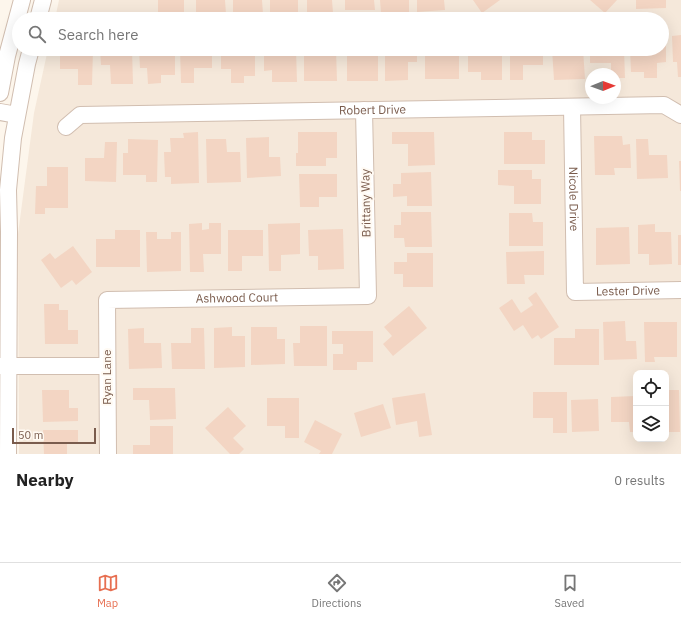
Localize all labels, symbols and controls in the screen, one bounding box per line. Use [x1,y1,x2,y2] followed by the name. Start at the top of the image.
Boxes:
[12,12,669,56] search box
[26,23,48,45] icon: search
[58,25,138,44] text: Search here
[585,68,621,104] north arrow
[339,101,407,118] street label: Robert Drive
[566,166,582,232] street label: Nicole Drive
[357,169,374,237] street label: Brittany Way
[596,282,661,299] street label: Lester Drive
[196,289,278,306] street label: Ashwood Court
[99,349,114,405] street label: Ryan Lane
[633,370,669,442] map controls
[633,370,669,406] button: locate
[633,406,669,442] button: layers
[12,426,96,445] scale bar
[18,428,43,442] text: 50 m
[16,469,74,491] text: Nearby
[614,472,665,489] text: 0 results
[97,572,119,610] tab: Map
[312,572,362,610] tab: Directions
[555,572,584,610] tab: Saved

